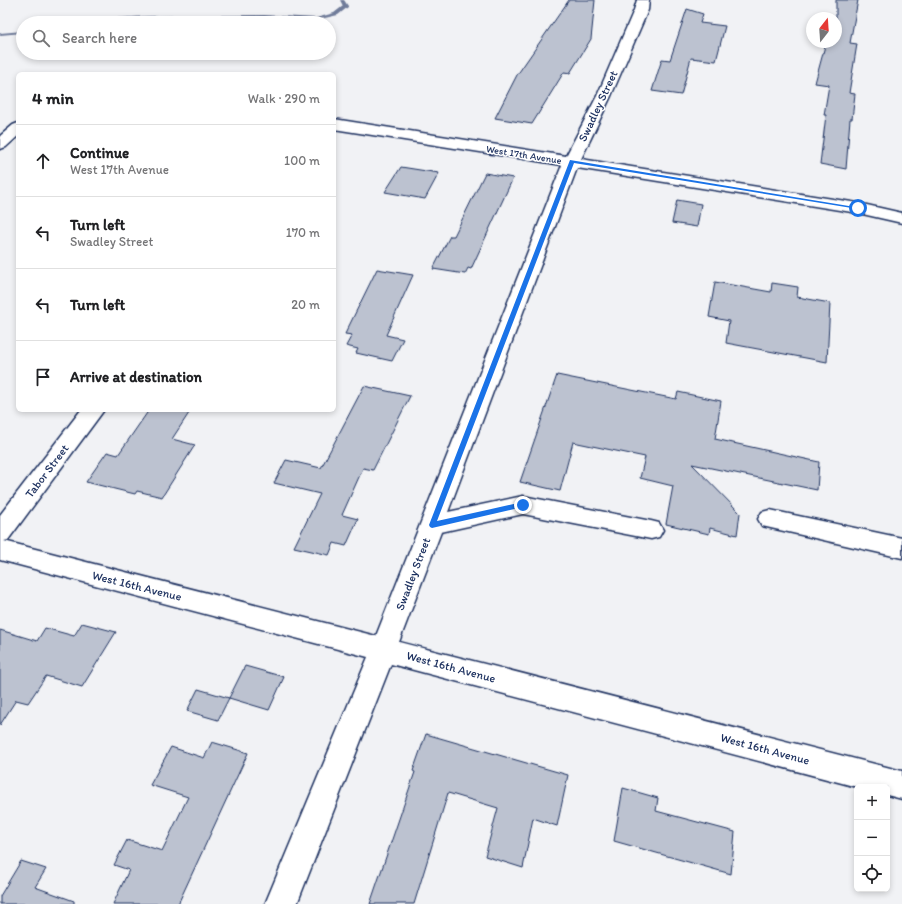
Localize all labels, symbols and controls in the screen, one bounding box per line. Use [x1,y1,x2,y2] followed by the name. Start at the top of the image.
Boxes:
[806,12,842,48] north arrow
[16,16,336,60] search box
[30,27,52,49] icon: search
[62,29,137,47] text: Search here
[575,68,621,144] street label: Swadley Street
[32,88,74,108] text: 4 min
[248,91,320,106] text: Walk · 290 m
[485,142,563,167] street label: West 17th Avenue
[70,144,129,162] text: Continue
[32,150,54,172] icon: ahead
[284,153,320,168] text: 100 m
[70,162,169,177] text: West 17th Avenue
[849,199,867,217] route start
[70,216,125,234] text: Turn left
[32,222,54,244] icon: left
[286,225,320,240] text: 170 m
[70,234,153,249] text: Swadley Street
[32,294,54,316] icon: left
[70,296,125,314] text: Turn left
[291,297,320,312] text: 20 m
[32,366,54,388] icon: arrive
[70,368,202,386] text: Arrive at destination
[22,441,72,501] street label: Tabor Street
[514,496,532,514] route end
[393,535,434,612] street label: Swadley Street
[91,568,183,604] street label: West 16th Avenue
[405,648,497,686] street label: West 16th Avenue
[719,730,811,768] street label: West 16th Avenue
[854,784,890,892] map controls
[854,784,890,820] button: +
[854,820,890,856] button: −
[854,856,890,892] button: locate

